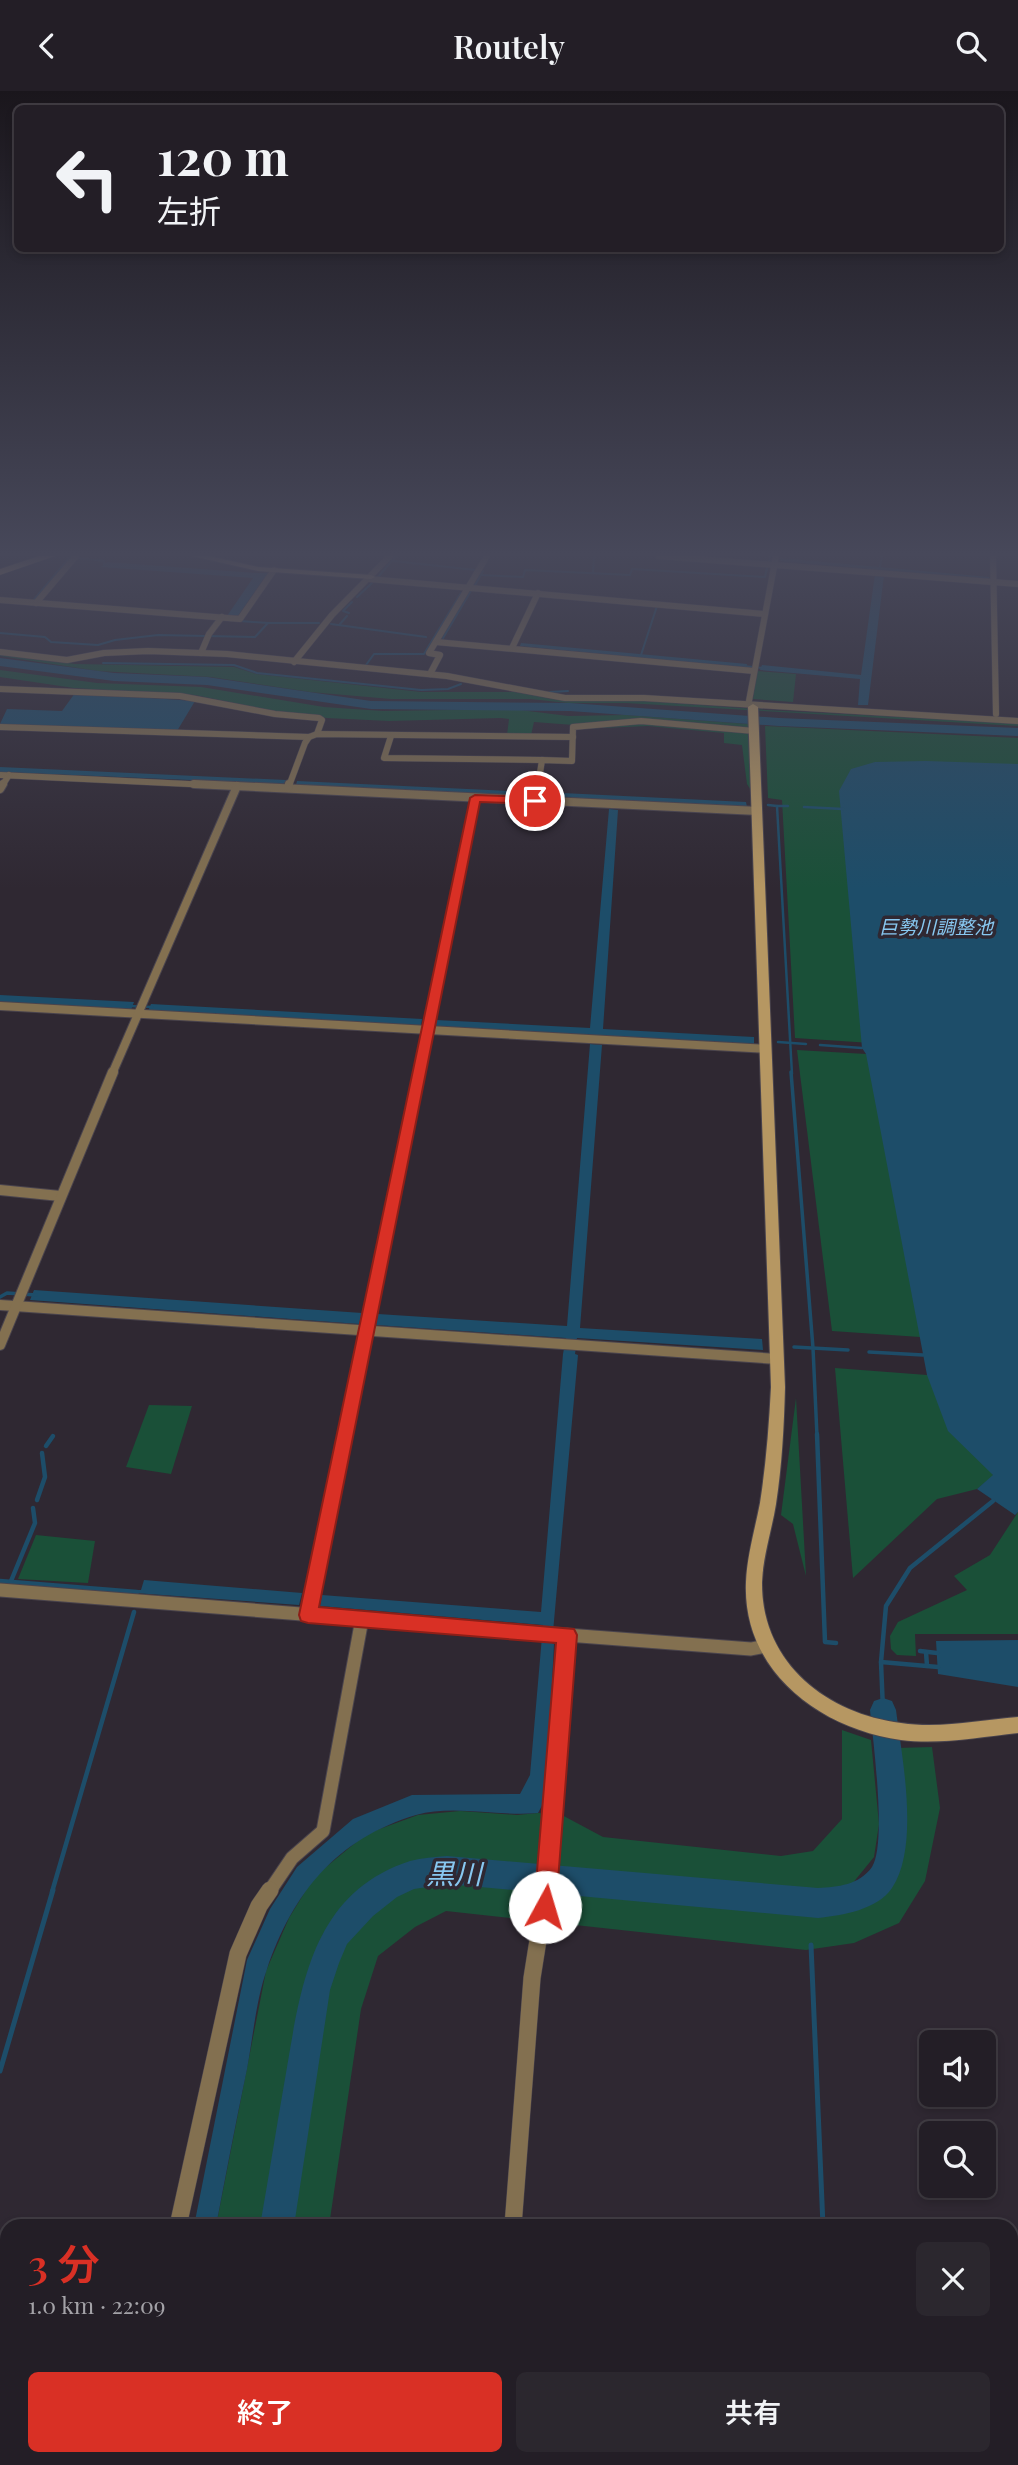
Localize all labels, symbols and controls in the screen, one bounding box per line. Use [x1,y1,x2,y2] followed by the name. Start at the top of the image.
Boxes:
[453,24,565,67] text: Routely
[28,27,66,65] icon: back
[952,27,990,65] icon: search
[157,123,289,188] text: 120 m
[42,133,133,224] icon: left
[157,188,221,231] text: 左折
[505,771,565,831] pin
[516,782,554,820] icon: arrive
[879,913,995,939] water label: 巨勢川調整池
[426,1854,485,1891] water label: 黒川
[508,1870,582,1944] position arrow
[919,2030,996,2198] map controls
[919,2030,996,2107] button: sound
[919,2121,996,2198] button: search
[28,2235,100,2291] text: 3 分
[916,2242,990,2316] button: close
[28,2289,165,2320] text: 1.0 km · 22:09
[28,2372,502,2452] button: 終了
[516,2372,990,2452] button: 共有

